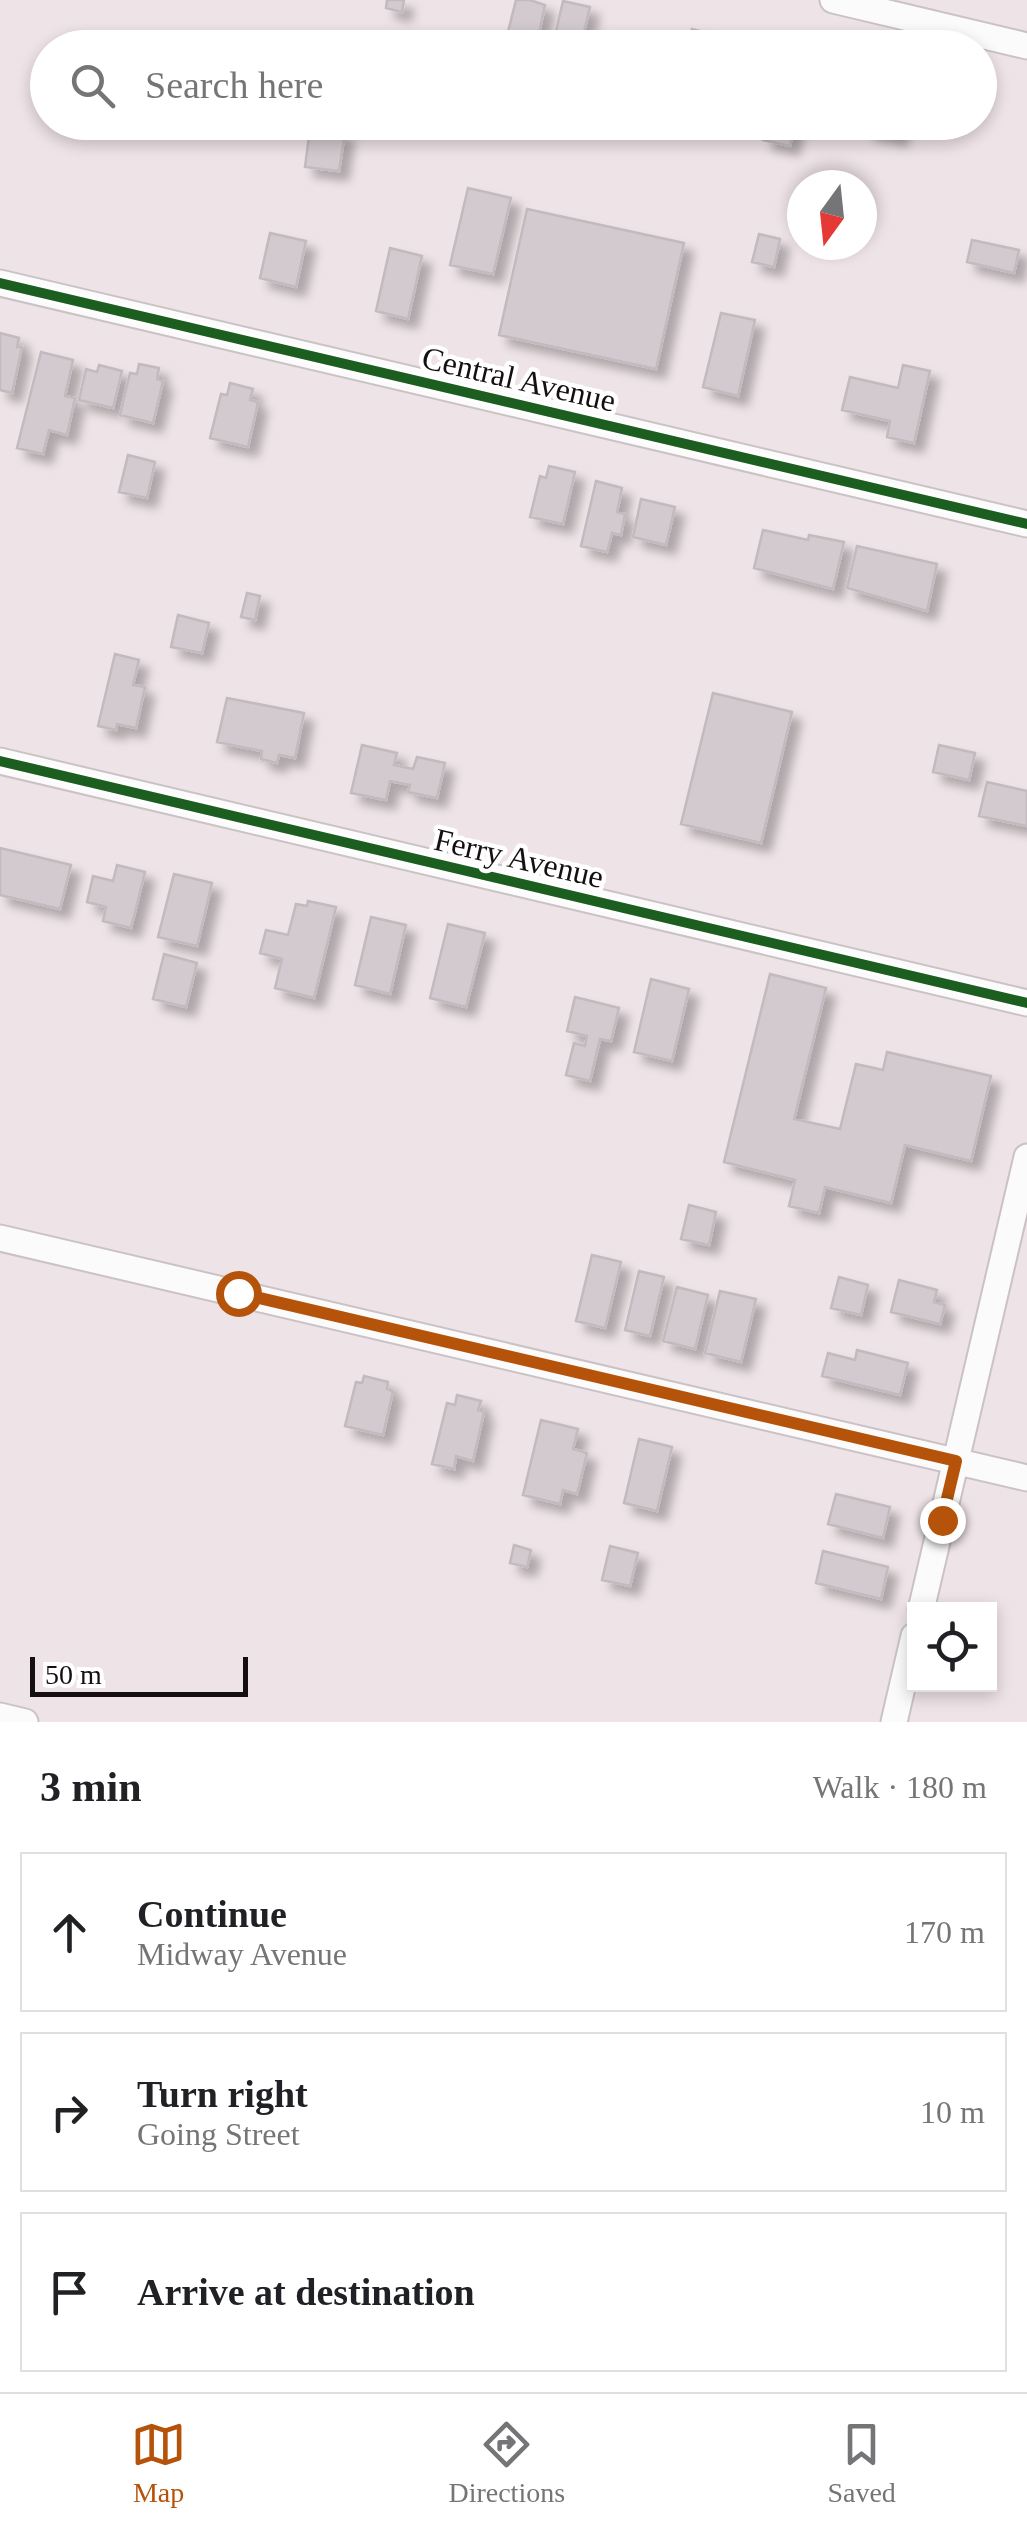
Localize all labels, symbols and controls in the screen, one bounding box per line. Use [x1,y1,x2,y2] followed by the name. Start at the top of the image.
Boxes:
[30,30,997,140] search box
[65,58,120,113] icon: search
[145,64,323,106] text: Search here
[787,170,877,260] north arrow
[419,339,619,419] street label: Central Avenue
[431,821,607,895] street label: Ferry Avenue
[216,1271,262,1317] route start
[920,1498,966,1544] route end
[907,1602,997,1692] map controls
[907,1602,997,1692] button: locate
[30,1652,248,1696] scale bar
[45,1659,102,1690] text: 50 m
[40,1764,142,1810] text: 3 min
[813,1769,987,1805] text: Walk · 180 m
[137,1893,287,1935] text: Continue
[42,1905,97,1960] icon: ahead
[904,1914,985,1950] text: 170 m
[137,1936,347,1972] text: Midway Avenue
[137,2073,308,2115] text: Turn right
[42,2085,97,2140] icon: right
[920,2094,985,2130] text: 10 m
[137,2116,300,2152] text: Going Street
[42,2265,97,2320] icon: arrive
[137,2271,475,2313] text: Arrive at destination
[131,2417,186,2509] tab: Map
[448,2417,565,2509] tab: Directions
[827,2417,896,2509] tab: Saved

